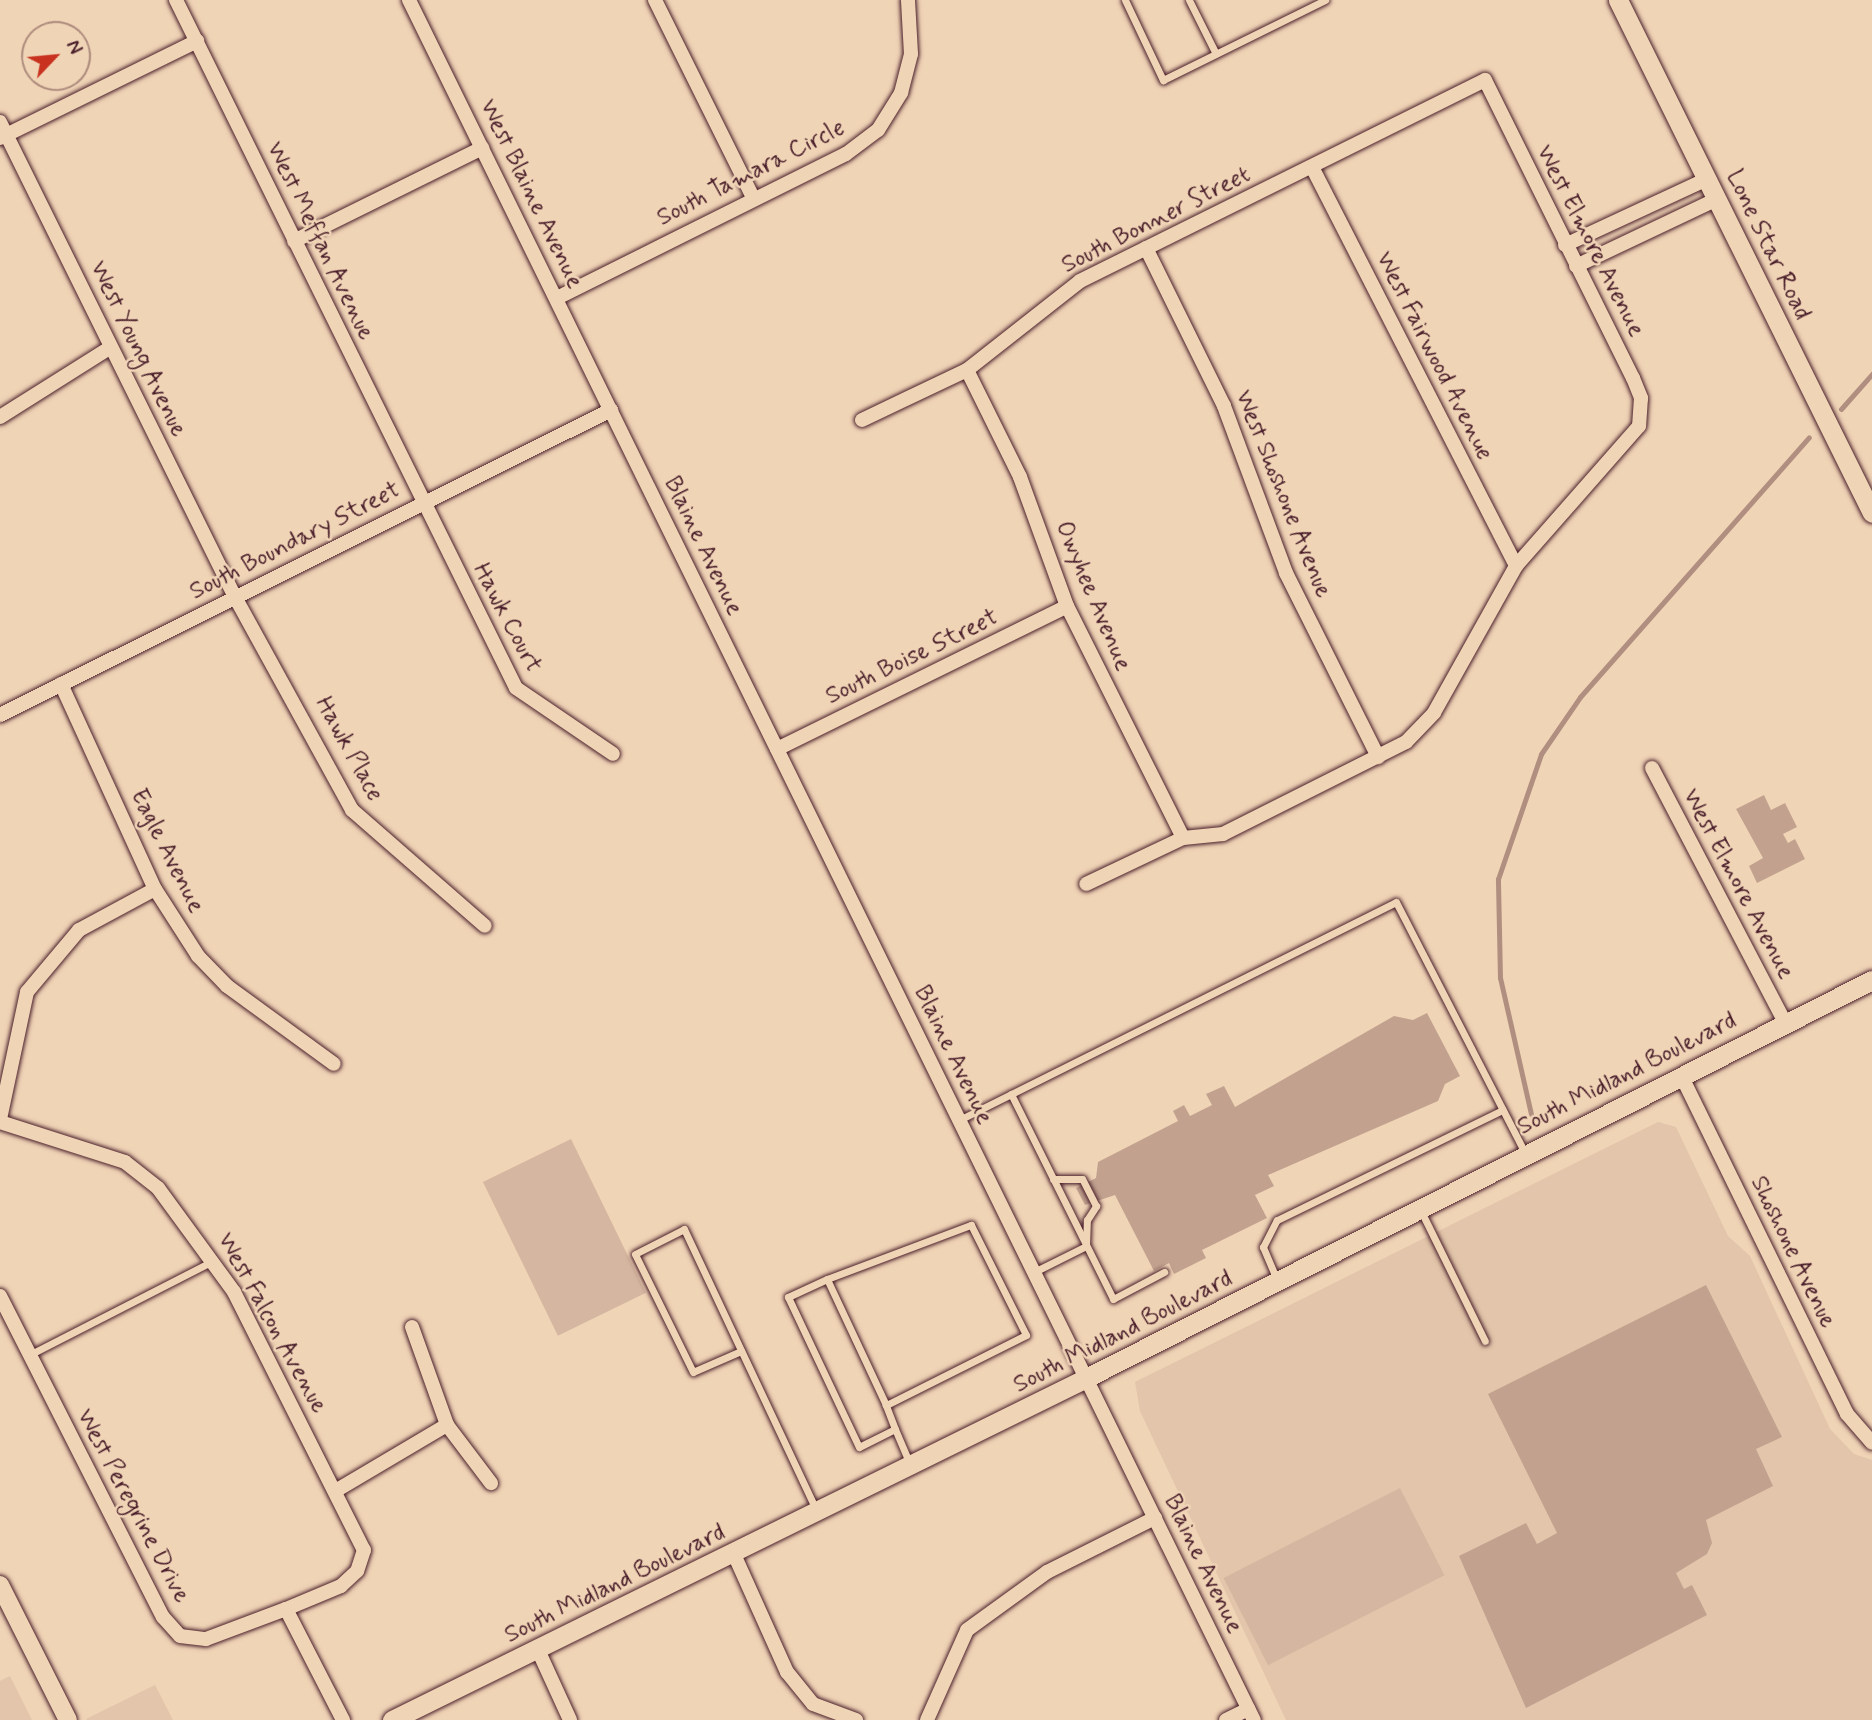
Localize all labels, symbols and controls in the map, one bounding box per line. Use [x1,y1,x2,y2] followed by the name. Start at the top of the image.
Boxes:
[21,21,91,91] north arrow
[60,36,88,59] text: N
[473,95,589,293] street label: West Blaine Avenue
[652,113,850,233] street label: South Tamara Circle
[260,139,380,343] street label: West Meffan Avenue
[1529,140,1651,342] street label: West Elmore Avenue
[1055,159,1257,281] street label: South Bonner Street
[1721,169,1815,321] street label: Lone Star Road
[1370,249,1498,463] street label: West Fairwood Avenue
[82,255,194,443] street label: West Young Avenue
[1228,384,1338,604] street label: West Shoshone Avenue
[657,472,749,620] street label: Blaine Avenue
[186,476,404,606] street label: South Boundary Street
[1049,517,1137,675] street label: Owyhee Avenue
[466,558,548,678] street label: Hawk Court
[822,603,1002,711] street label: South Boise Street
[309,692,389,806] street label: Hawk Place
[124,784,210,918] street label: Eagle Avenue
[1676,784,1800,984] street label: West Elmore Avenue
[907,981,999,1129] street label: Blaine Avenue
[1514,1007,1740,1141] street label: South Midland Boulevard
[1743,1170,1843,1334] street label: Shoshone Avenue
[211,1229,333,1417] street label: West Falcon Avenue
[1010,1265,1236,1399] street label: South Midland Boulevard
[70,1405,196,1607] street label: West Peregrine Drive
[1157,1490,1249,1638] street label: Blaine Avenue
[501,1519,729,1649] street label: South Midland Boulevard

